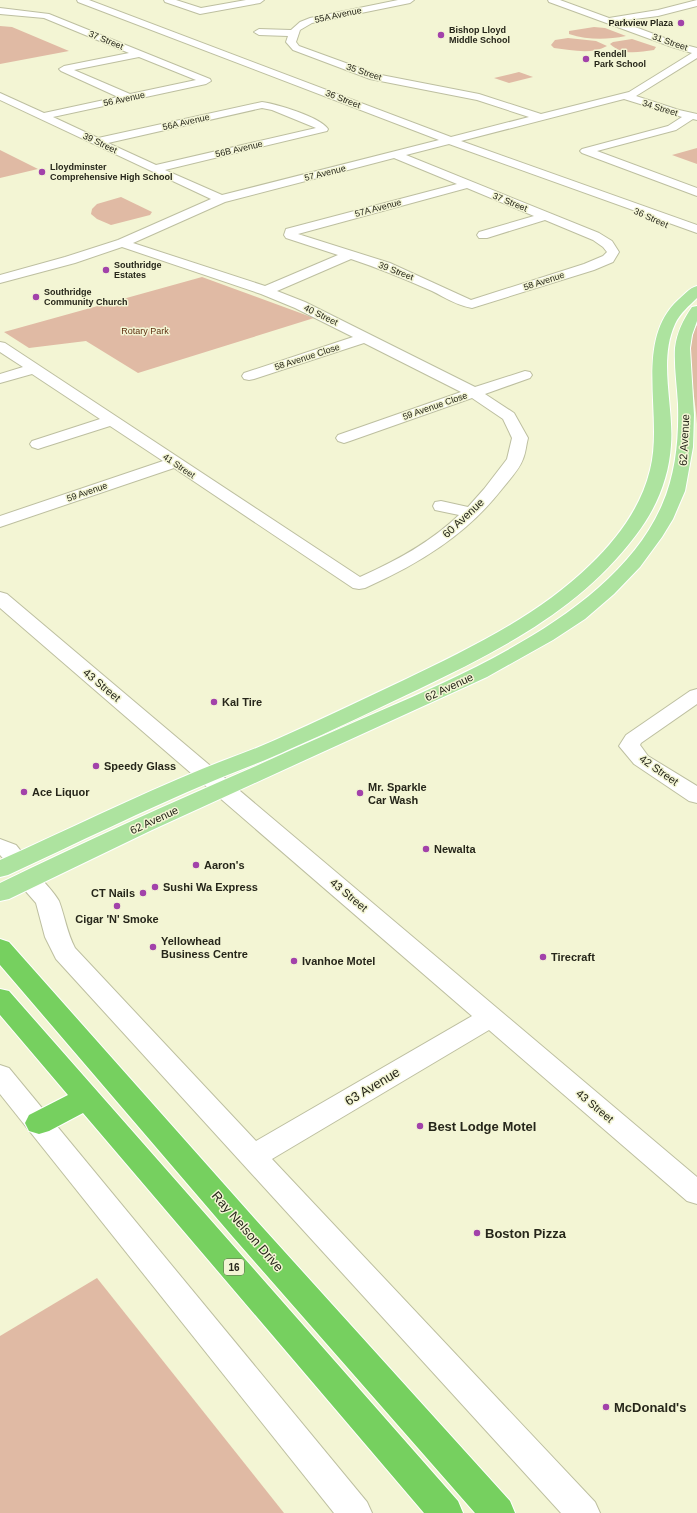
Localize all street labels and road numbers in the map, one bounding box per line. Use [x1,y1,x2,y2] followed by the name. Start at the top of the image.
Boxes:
[314,5,362,25] street label: 55A Avenue
[87,29,125,52] street label: 37 Street
[651,31,689,53] street label: 31 Street
[345,62,383,83] street label: 35 Street
[324,88,362,110] street label: 36 Street
[102,90,146,108] street label: 56 Avenue
[641,98,679,118] street label: 34 Street
[162,112,210,132] street label: 56A Avenue
[81,131,119,155] street label: 39 Street
[214,139,264,159] street label: 56B Avenue
[303,163,347,183] street label: 57 Avenue
[491,191,529,214] street label: 37 Street
[354,197,402,219] street label: 57A Avenue
[632,206,670,230] street label: 36 Street
[377,260,415,282] street label: 39 Street
[522,270,566,292] street label: 58 Avenue
[302,302,340,328] street label: 40 Street
[273,342,341,372] street label: 58 Avenue Close
[401,390,469,422] street label: 59 Avenue Close
[677,414,691,466] street label: 62 Avenue
[161,452,197,481] street label: 41 Street
[65,480,109,504] street label: 59 Avenue
[440,496,486,540] street label: 60 Avenue
[81,666,123,704] street label: 43 Street
[423,671,475,703] street label: 62 Avenue
[637,752,681,788] street label: 42 Street
[128,804,180,836] street label: 62 Avenue
[328,876,370,914] street label: 43 Street
[342,1064,402,1109] street label: 63 Avenue
[574,1087,616,1125] street label: 43 Street
[209,1188,286,1274] street label: Ray Nelson Drive
[224,1259,244,1275] road number: 16

